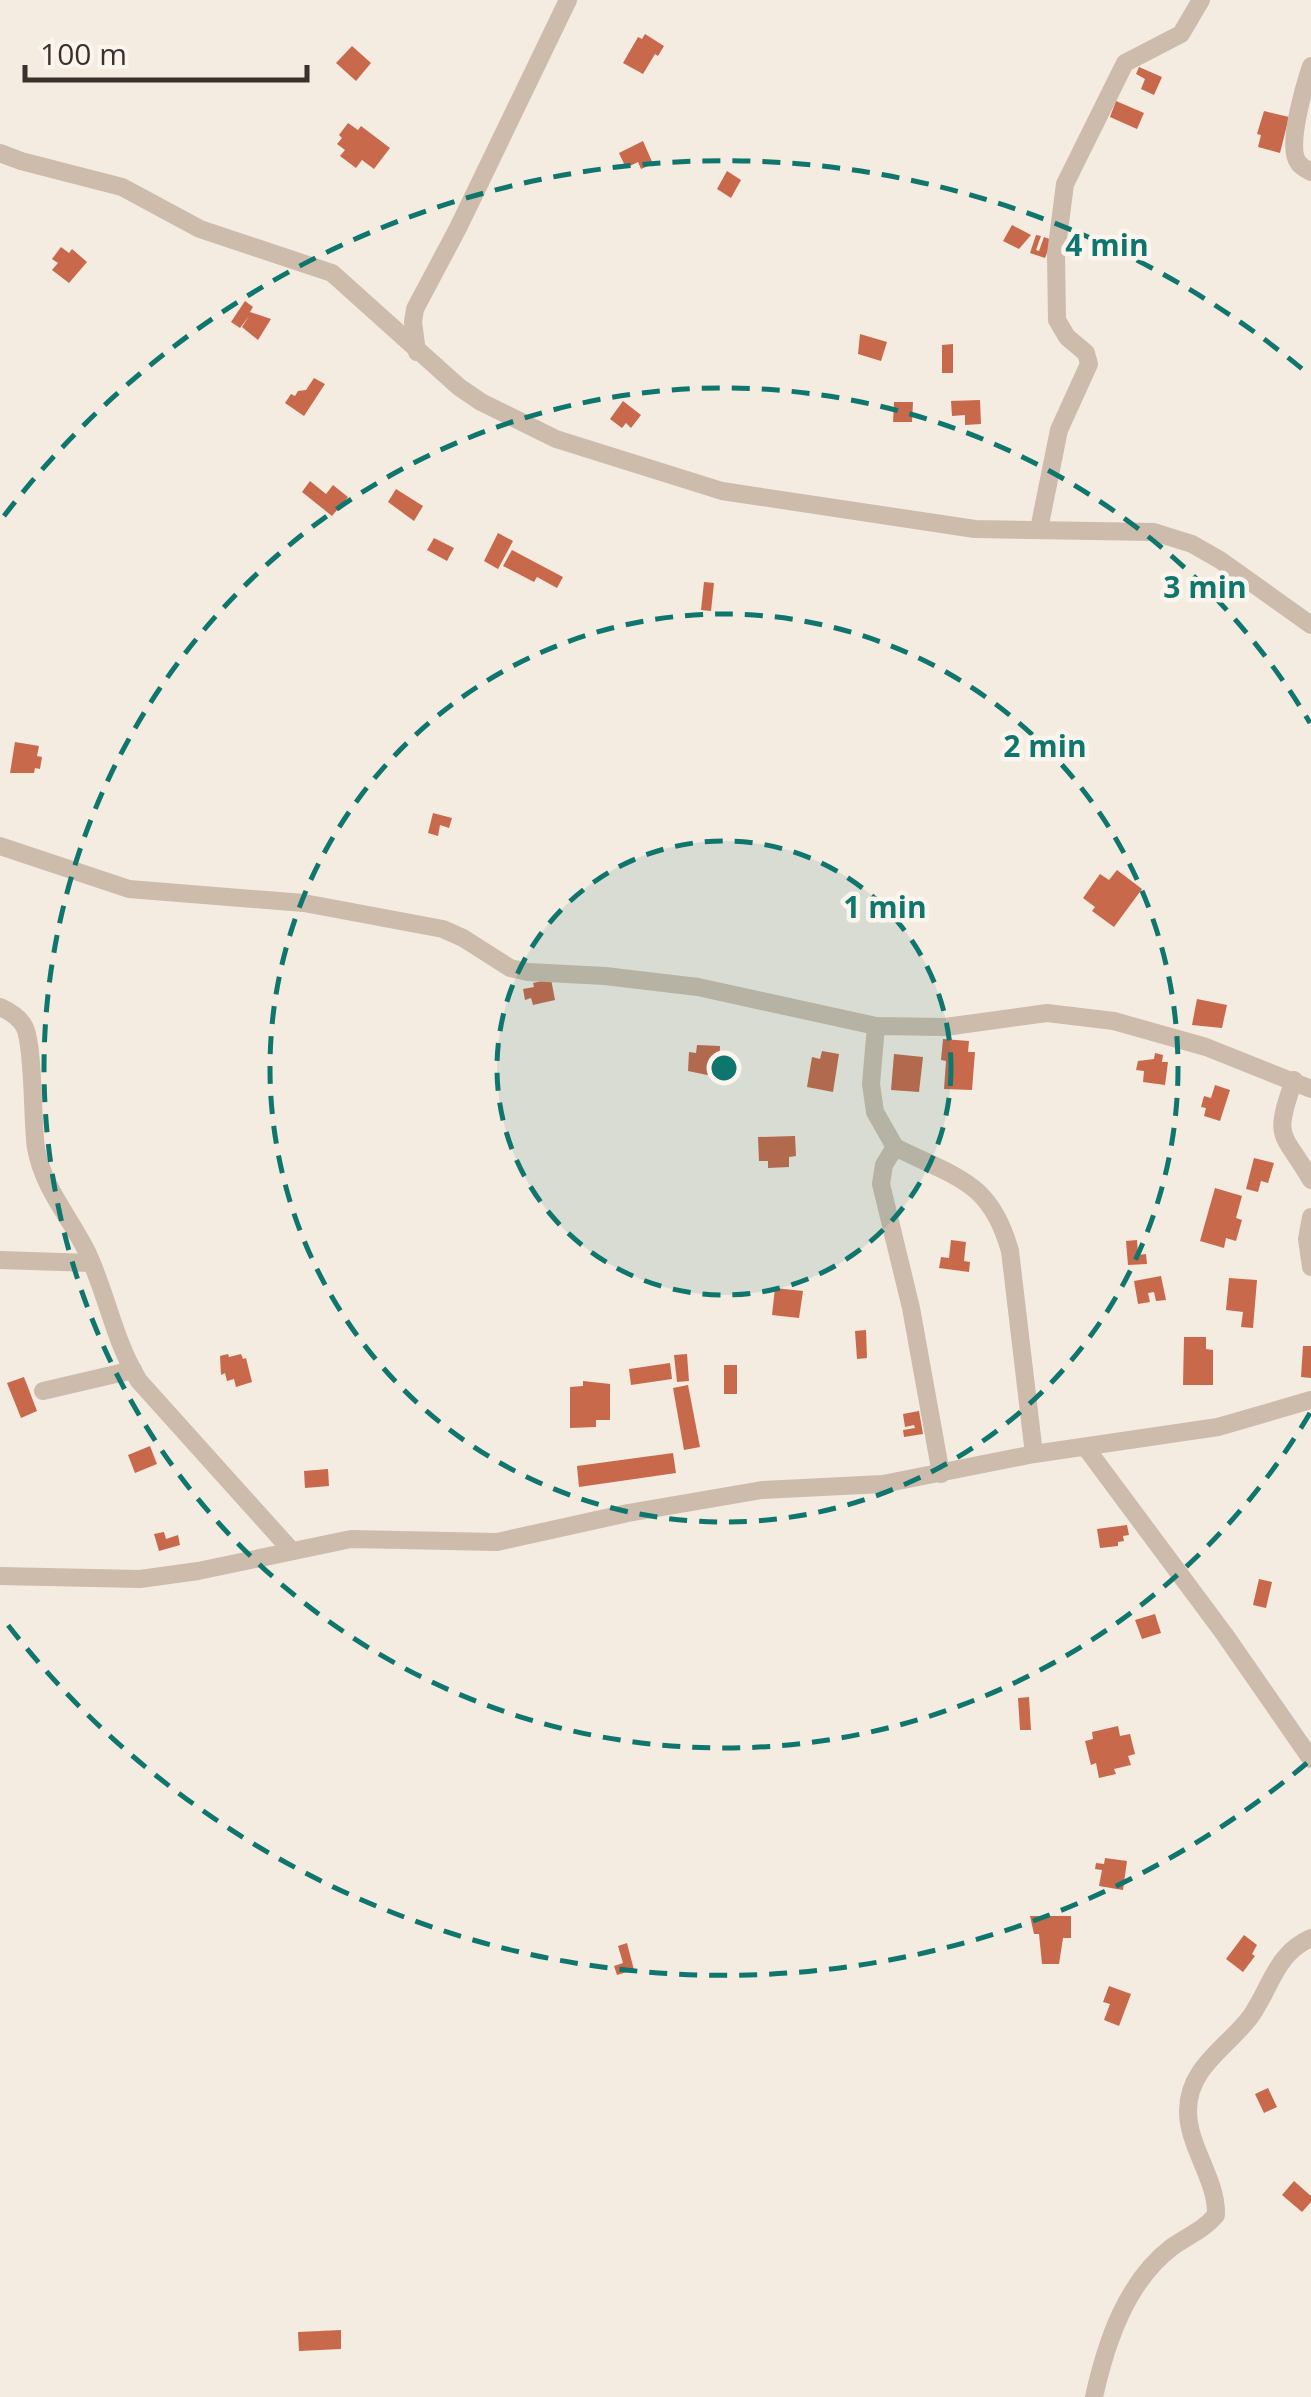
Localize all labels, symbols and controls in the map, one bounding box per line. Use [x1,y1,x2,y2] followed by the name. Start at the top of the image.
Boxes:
[25,20,308,82] scale bar
[40,33,127,74] text: 100 m
[1065,224,1149,265] text: 4 min
[1163,566,1247,607] text: 3 min
[1003,725,1087,766] text: 2 min
[843,886,927,927] text: 1 min
[706,1050,742,1086] centre of rings

